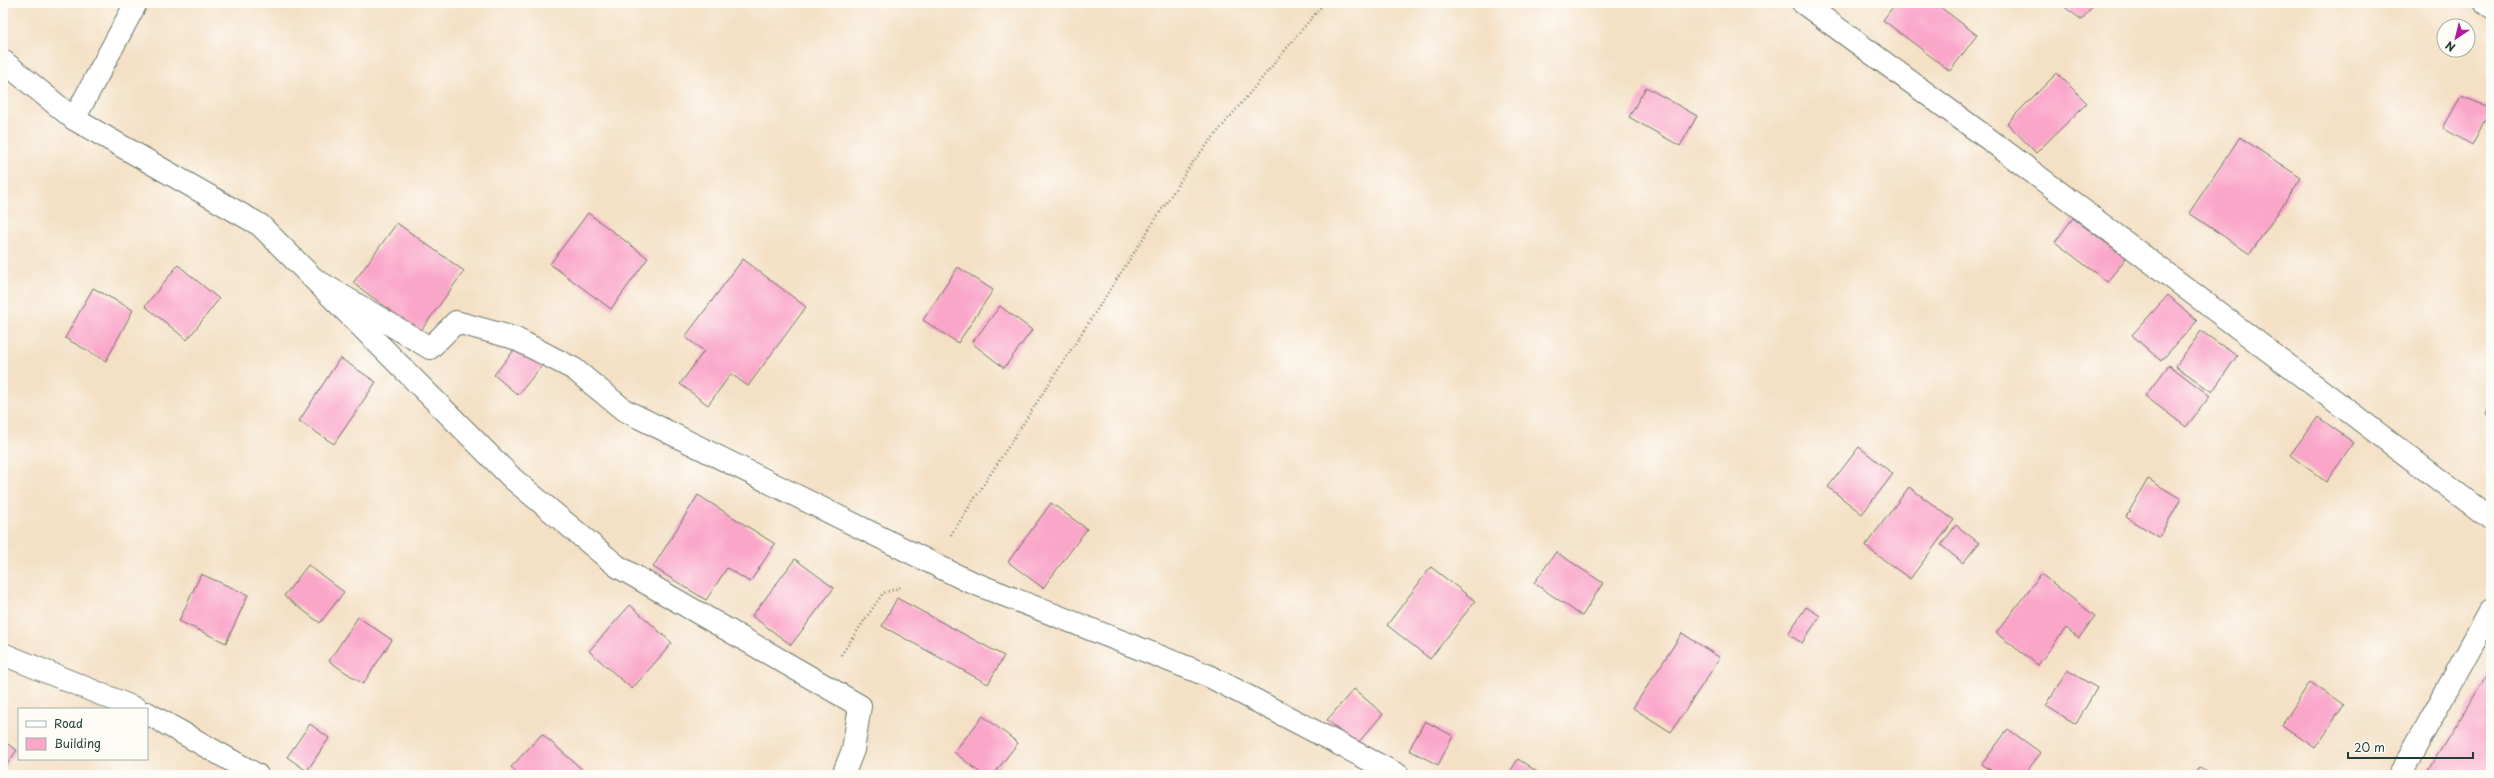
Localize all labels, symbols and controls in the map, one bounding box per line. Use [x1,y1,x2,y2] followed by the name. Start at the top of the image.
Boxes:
[2436,18,2476,58] north arrow
[2441,37,2458,56] text: N
[18,708,148,760] legend
[54,714,83,732] text: Road
[54,734,101,752] text: Building
[2348,734,2473,760] scale bar
[2354,738,2385,756] text: 20 m

